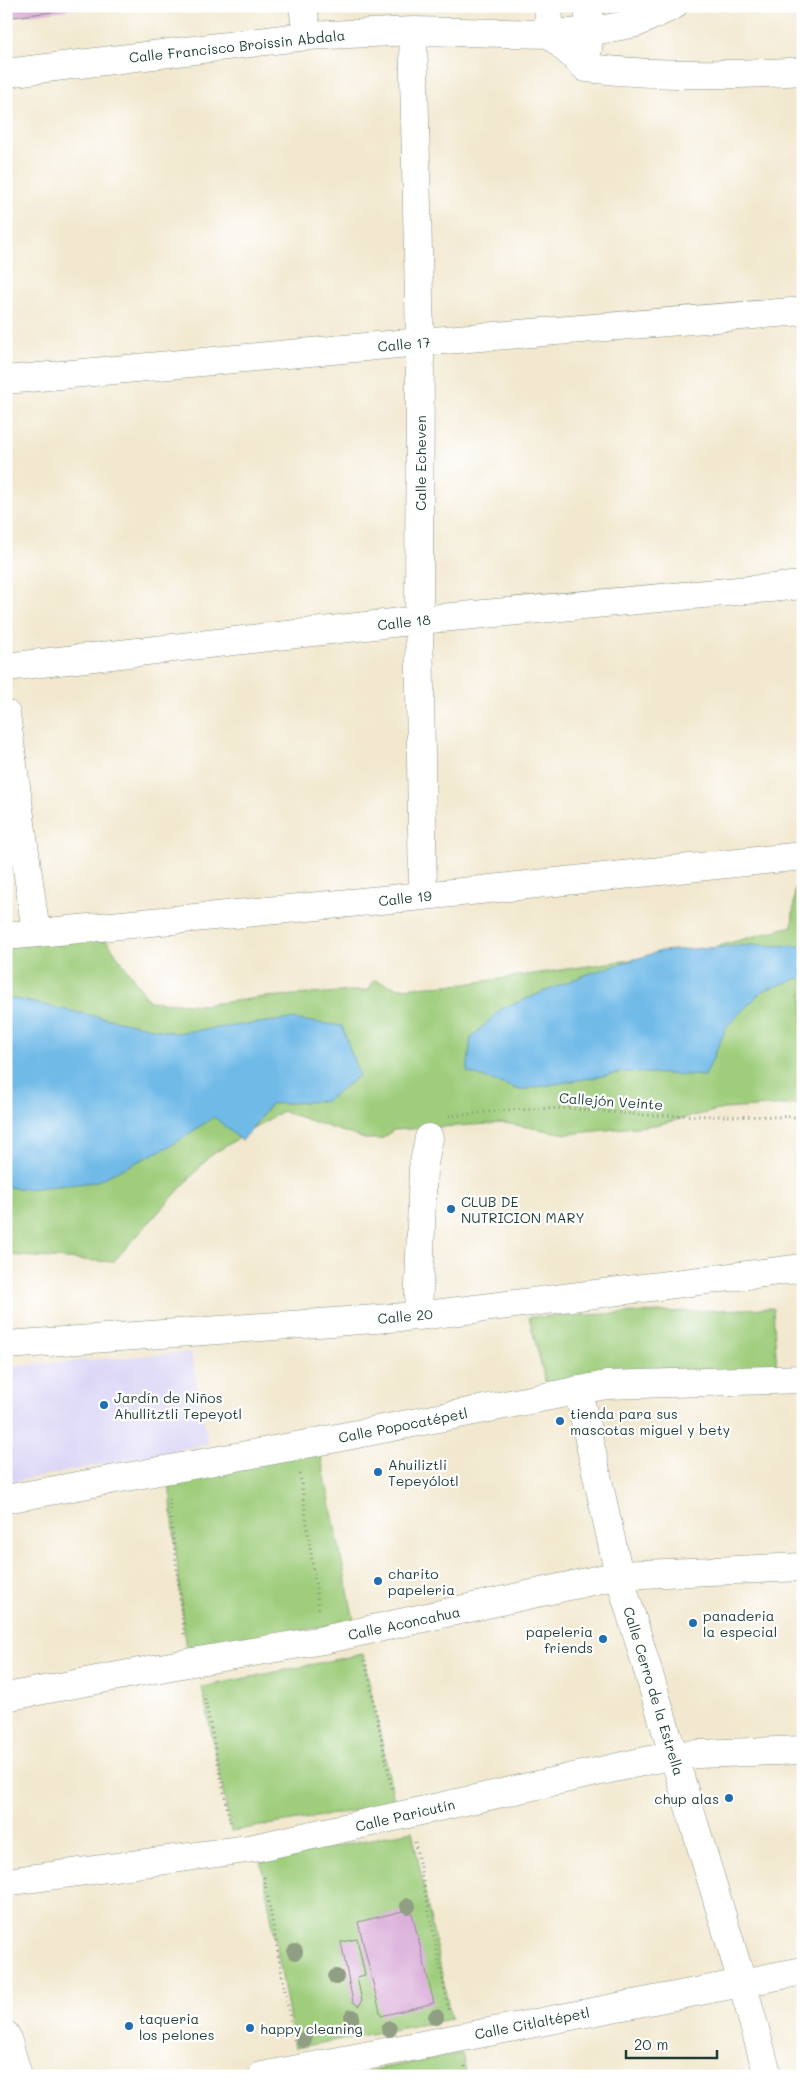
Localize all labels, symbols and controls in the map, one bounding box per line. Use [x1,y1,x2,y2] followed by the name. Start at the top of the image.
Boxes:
[128,25,346,67] street label: Calle Francisco Broissin Abdala
[377,332,431,356] street label: Calle 17
[411,415,430,511] street label: Calle Echeven
[376,610,432,634] street label: Calle 18
[377,886,433,910] street label: Calle 19
[558,1088,664,1114] street label: Callejón Veinte
[461,1192,585,1227] place label: CLUB DE NUTRICION MARY
[445,1203,457,1215] marker: CLUB DE NUTRICION MARY
[377,1304,434,1328] street label: Calle 20
[114,1388,242,1423] place label: Jardín de Niños Ahullitztli Tepeyotl
[98,1399,110,1411] marker: Jardín de Niños Ahullitztli Tepeyotl
[337,1403,469,1447] street label: Calle Popocatépetl
[570,1404,730,1439] place label: tienda para sus mascotas miguel y bety
[554,1415,566,1427] marker: tienda para sus mascotas miguel y bety
[388,1455,459,1490] place label: Ahuiliztli Tepeyólotl
[372,1466,384,1478] marker: Ahuiliztli Tepeyólotl
[388,1564,455,1599] place label: charito papeleria
[372,1575,384,1587] marker: charito papeleria
[346,1602,462,1644] street label: Calle Aconcahua
[619,1604,689,1778] street label: Calle Cerro de la Estrella
[703,1606,777,1641] place label: panaderia la especial
[687,1617,699,1629] marker: panaderia la especial
[526,1622,593,1657] place label: papeleria friends
[597,1633,609,1645] marker: papeleria friends
[654,1789,719,1808] place label: chup alas
[723,1792,735,1804] marker: chup alas
[353,1794,457,1836] street label: Calle Paricutín
[473,2003,591,2043] street label: Calle Citlaltépetl
[139,2009,214,2044] place label: taqueria los pelones
[260,2019,363,2038] place label: happy cleaning
[123,2020,135,2032] marker: taqueria los pelones
[244,2022,256,2034] marker: happy cleaning
[626,2027,718,2059] scale bar
[634,2034,668,2054] text: 20 m

